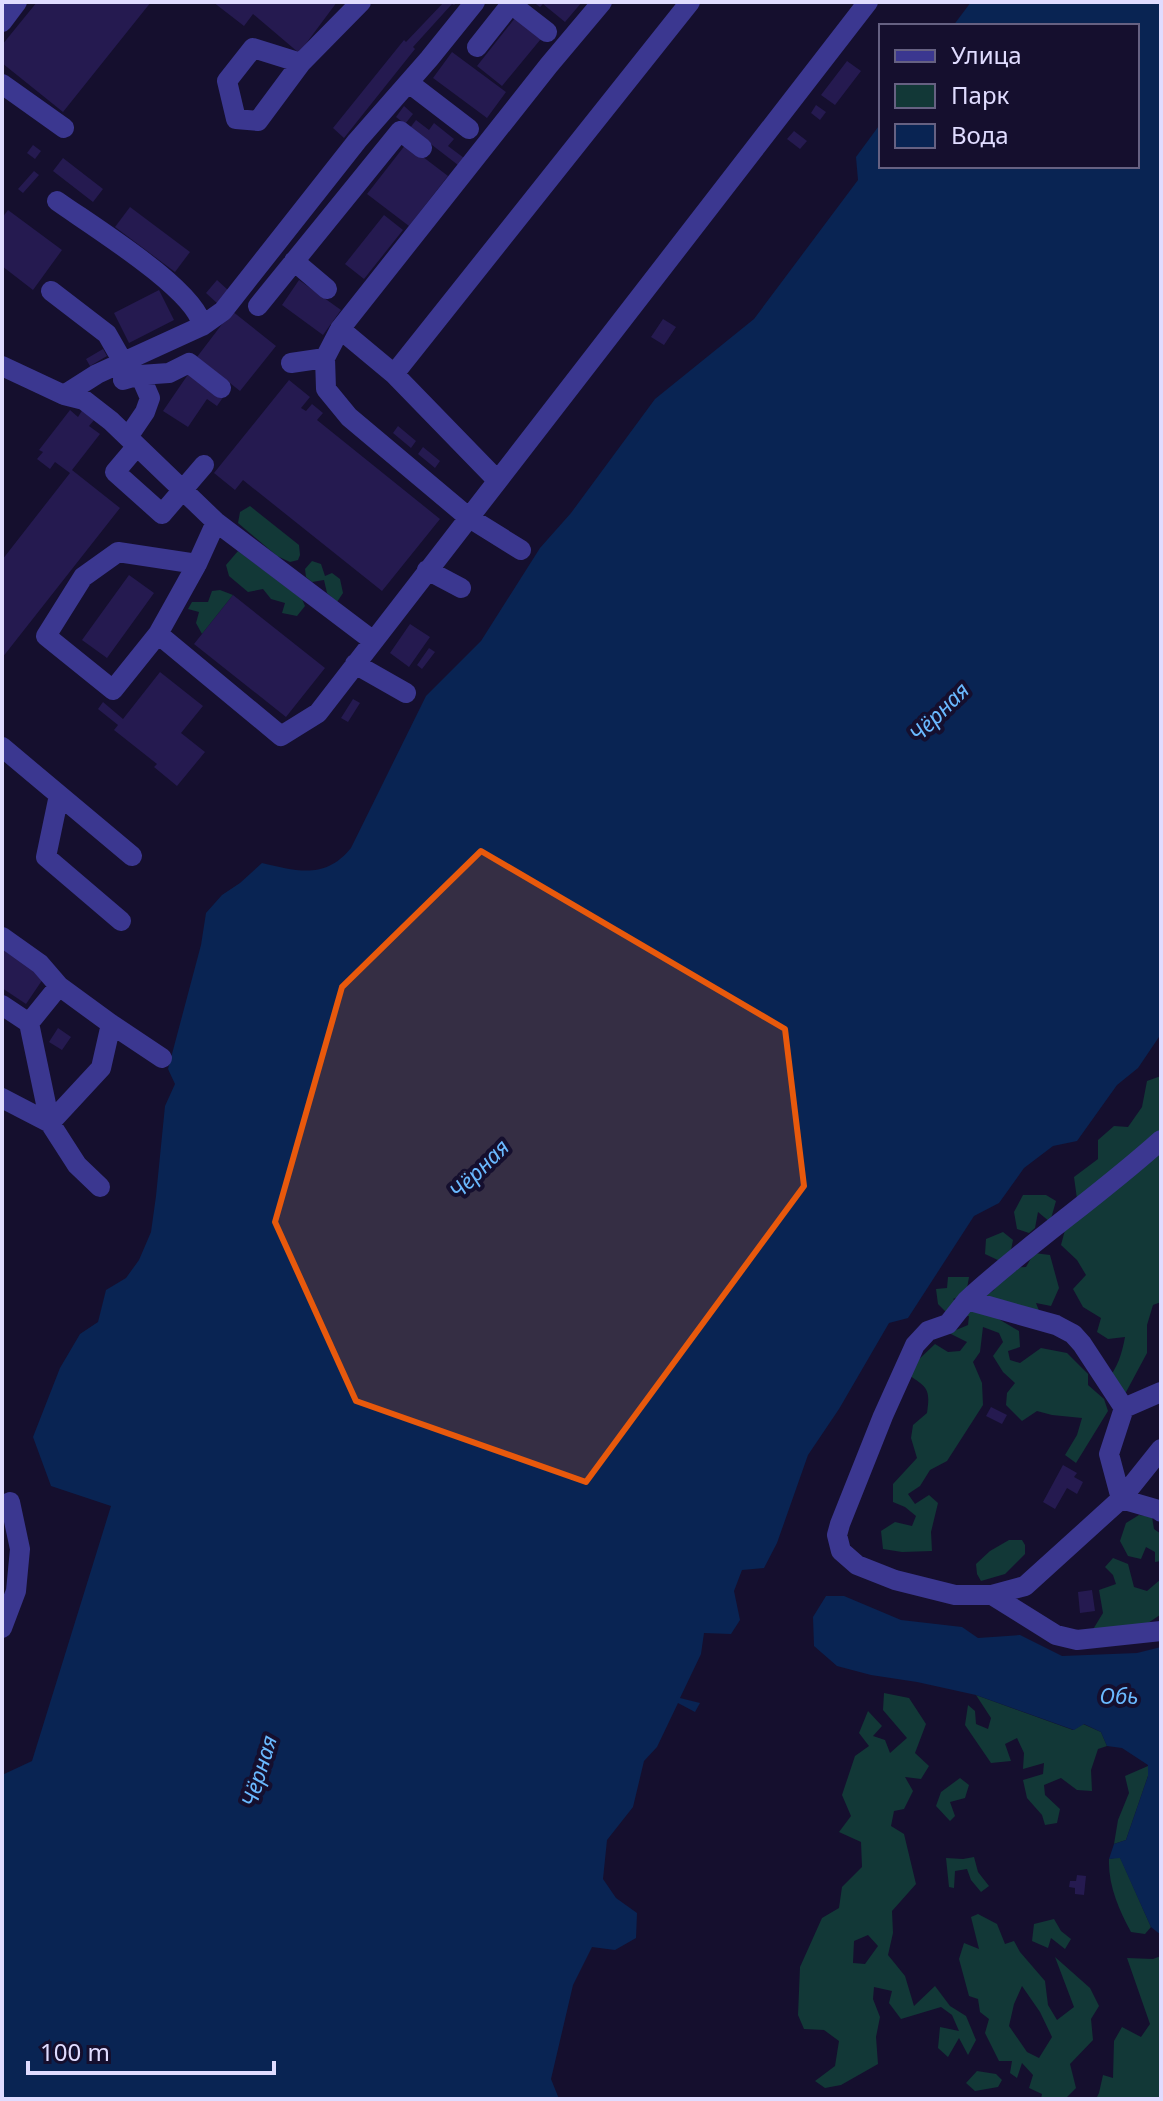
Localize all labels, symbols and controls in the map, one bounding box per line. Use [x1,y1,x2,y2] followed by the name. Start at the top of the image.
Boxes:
[879,24,1139,168] legend
[951,38,1022,71] text: Улица
[951,78,1010,111] text: Парк
[951,118,1009,151] text: Вода
[902,675,975,748] water label: Чёрная
[442,1132,515,1205] water label: Чёрная
[1100,1680,1138,1710] water label: Обь
[233,1731,283,1810] water label: Чёрная
[28,2025,274,2075] scale bar
[40,2035,110,2068] text: 100 m

